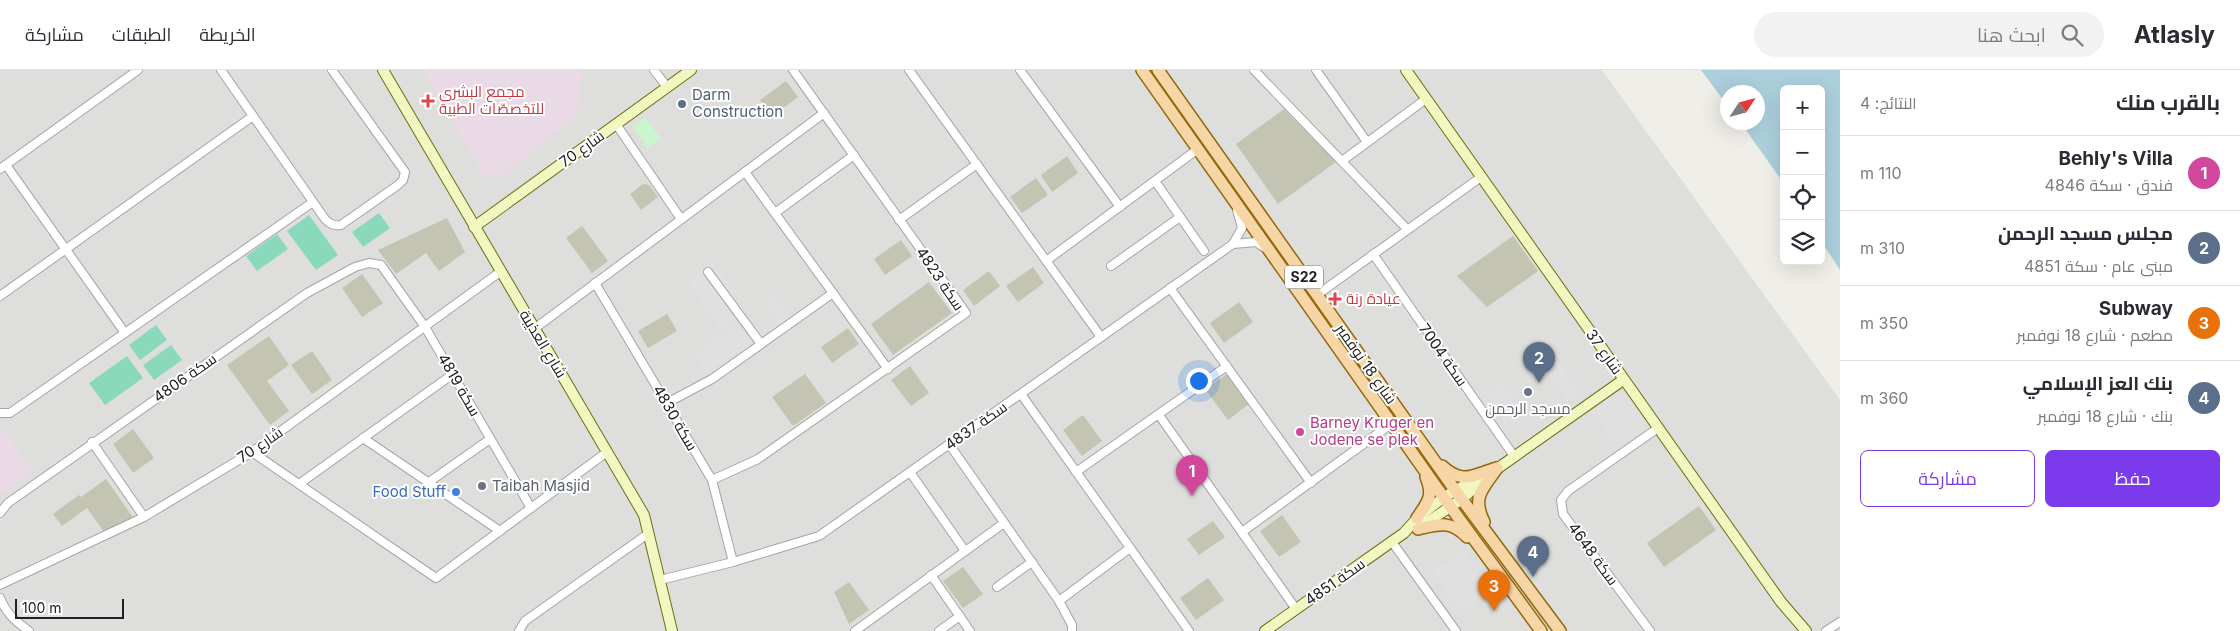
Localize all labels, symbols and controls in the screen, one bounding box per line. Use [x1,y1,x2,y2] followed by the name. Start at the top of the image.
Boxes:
[1754,12,2104,57] search box
[2134,20,2215,49] text: Atlasly
[2058,21,2086,49] icon: search
[25,24,84,45] text: مشاركة
[112,24,171,45] text: الطبقات
[199,24,256,45] text: الخريطة
[1977,24,2046,47] text: ابحث هنا
[439,82,544,118] place label: مجمع البشرى للتخصصّات الطبية
[692,85,783,121] place label: Darm Construction
[1720,85,1765,130] north arrow
[1780,85,1825,265] map controls
[1780,85,1825,130] button: +
[2116,90,2220,115] text: بالقرب منك
[1860,93,1917,113] text: النتائج: 4
[421,94,435,108] marker: مجمع البشرى للتخصصّات الطبية
[676,98,688,110] marker: Darm Construction
[555,126,609,173] street label: شارع 70
[1780,130,1825,175] button: −
[2058,147,2173,170] text: Behly's Villa
[1860,163,1902,183] text: 110 m
[2201,163,2207,183] text: 1
[1780,175,1825,220] button: locate
[2045,175,2173,195] text: فندق · سكة 4846
[1780,220,1825,265] button: layers
[1998,222,2173,245] text: مجلس مسجد الرحمن
[1860,238,1905,258] text: 310 m
[2199,238,2209,258] text: 2
[912,243,969,314] street label: سكة 4823
[2024,256,2173,276] text: مبنى عام · سكة 4851
[1285,266,1323,288] road number: S22
[1346,289,1401,308] place label: عيادة رنة
[1328,292,1342,306] marker: عيادة رنة
[2099,297,2173,320] text: Subway
[514,306,571,382] street label: شارع العذيبة
[1860,313,1908,333] text: 350 m
[2199,313,2209,333] text: 3
[1330,319,1401,409] street label: شارع 18 نوفمبر
[1415,320,1472,390] street label: سكة 7004
[1580,325,1627,379] street label: شارع 37
[2016,325,2173,345] text: مطعم · شارع 18 نوفمبر
[1523,342,1555,383] pin: 2
[149,349,220,406] street label: سكة 4806
[434,350,485,420] street label: سكة 4819
[1186,368,1212,394] your location
[2023,372,2173,395] text: بنك العز الإسلامي
[649,381,702,454] street label: سكة 4830
[1522,386,1534,398] marker: مسجد الرحمن
[1860,388,1908,408] text: 360 m
[2199,388,2209,408] text: 4
[941,397,1011,454] street label: سكة 4837
[1485,399,1571,419] place label: مسجد الرحمن
[2037,406,2173,426] text: بنك · شارع 18 نوفمبر
[1310,413,1434,449] place label: Barney Kruger en Jodene se plek
[233,422,287,468] street label: شارع 70
[1294,426,1306,438] marker: Barney Kruger en Jodene se plek
[1860,450,2035,507] button: مشاركة
[2045,450,2220,507] button: حفظ
[1176,455,1208,496] pin: 1
[492,476,590,495] place label: Taibah Masjid
[476,480,488,492] marker: Taibah Masjid
[372,482,446,501] place label: Food Stuff
[450,486,462,498] marker: Food Stuff
[1564,519,1623,589] street label: سكة 4648
[1517,536,1549,577] pin: 4
[1301,554,1369,609] street label: سكة 4851
[1478,570,1510,611] pin: 3
[15,596,124,619] scale bar
[22,599,62,616] text: 100 m

